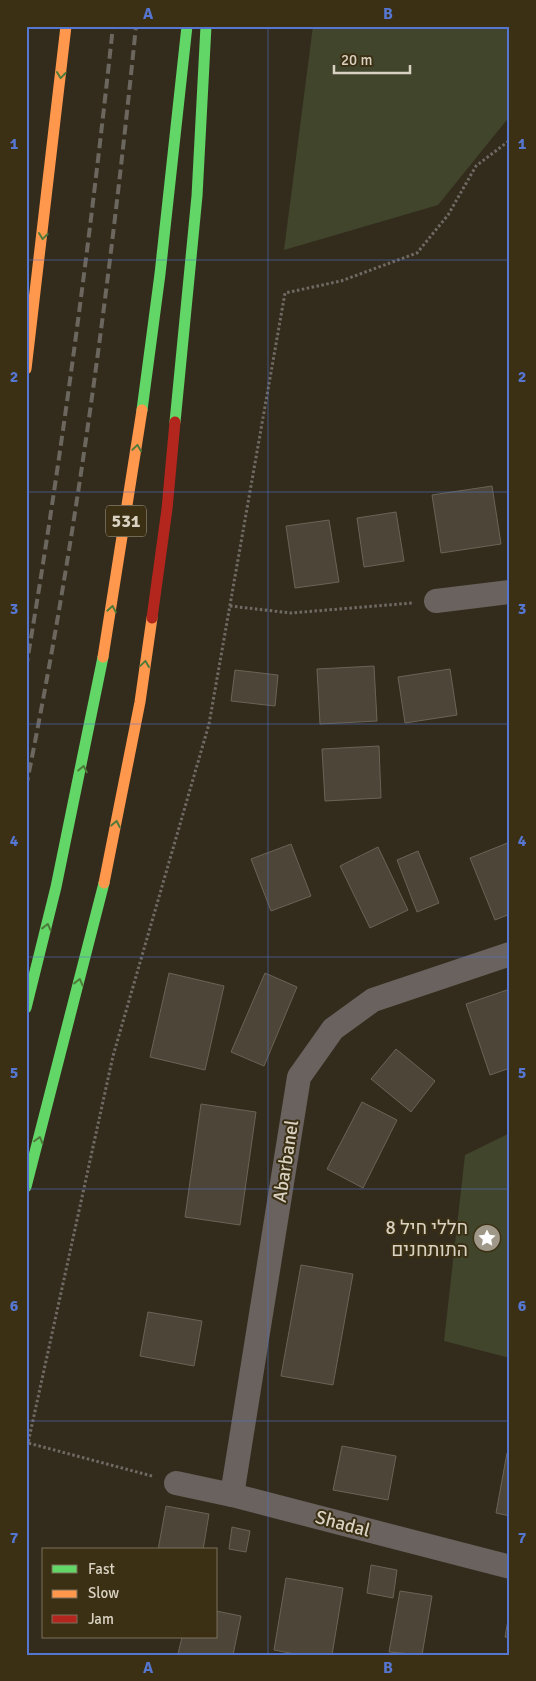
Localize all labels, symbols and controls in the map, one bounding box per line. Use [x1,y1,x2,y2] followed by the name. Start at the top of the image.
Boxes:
[143,4,154,24] text: A
[383,4,393,24] text: B
[334,42,410,74] scale bar
[341,51,372,69] text: 20 m
[56,71,67,79] one-way arrow
[10,134,19,154] text: 1
[518,134,527,154] text: 1
[38,233,49,241] one-way arrow
[10,367,18,387] text: 2
[518,367,526,387] text: 2
[132,444,142,453] one-way arrow
[106,506,146,536] road number: 531
[10,599,18,619] text: 3
[518,599,526,619] text: 3
[107,604,117,613] one-way arrow
[140,660,150,669] one-way arrow
[77,764,87,773] one-way arrow
[110,820,121,828] one-way arrow
[10,831,19,851] text: 4
[518,831,527,851] text: 4
[41,923,52,932] one-way arrow
[74,979,84,987] one-way arrow
[10,1063,18,1083] text: 5
[518,1063,526,1083] text: 5
[268,1118,304,1204] street label: Abarbanel
[33,1135,44,1144] one-way arrow
[386,1216,468,1262] place label: 8 חללי חיל התותחנים
[472,1223,502,1253] place icon: 8 חללי חיל התותחנים
[10,1296,19,1316] text: 6
[518,1296,527,1316] text: 6
[313,1505,373,1543] street label: Shadal
[10,1528,19,1548] text: 7
[518,1528,527,1548] text: 7
[42,1548,218,1638] legend
[88,1560,115,1578] text: Fast
[88,1584,119,1602] text: Slow
[88,1610,114,1628] text: Jam
[143,1658,154,1678] text: A
[383,1658,393,1678] text: B

